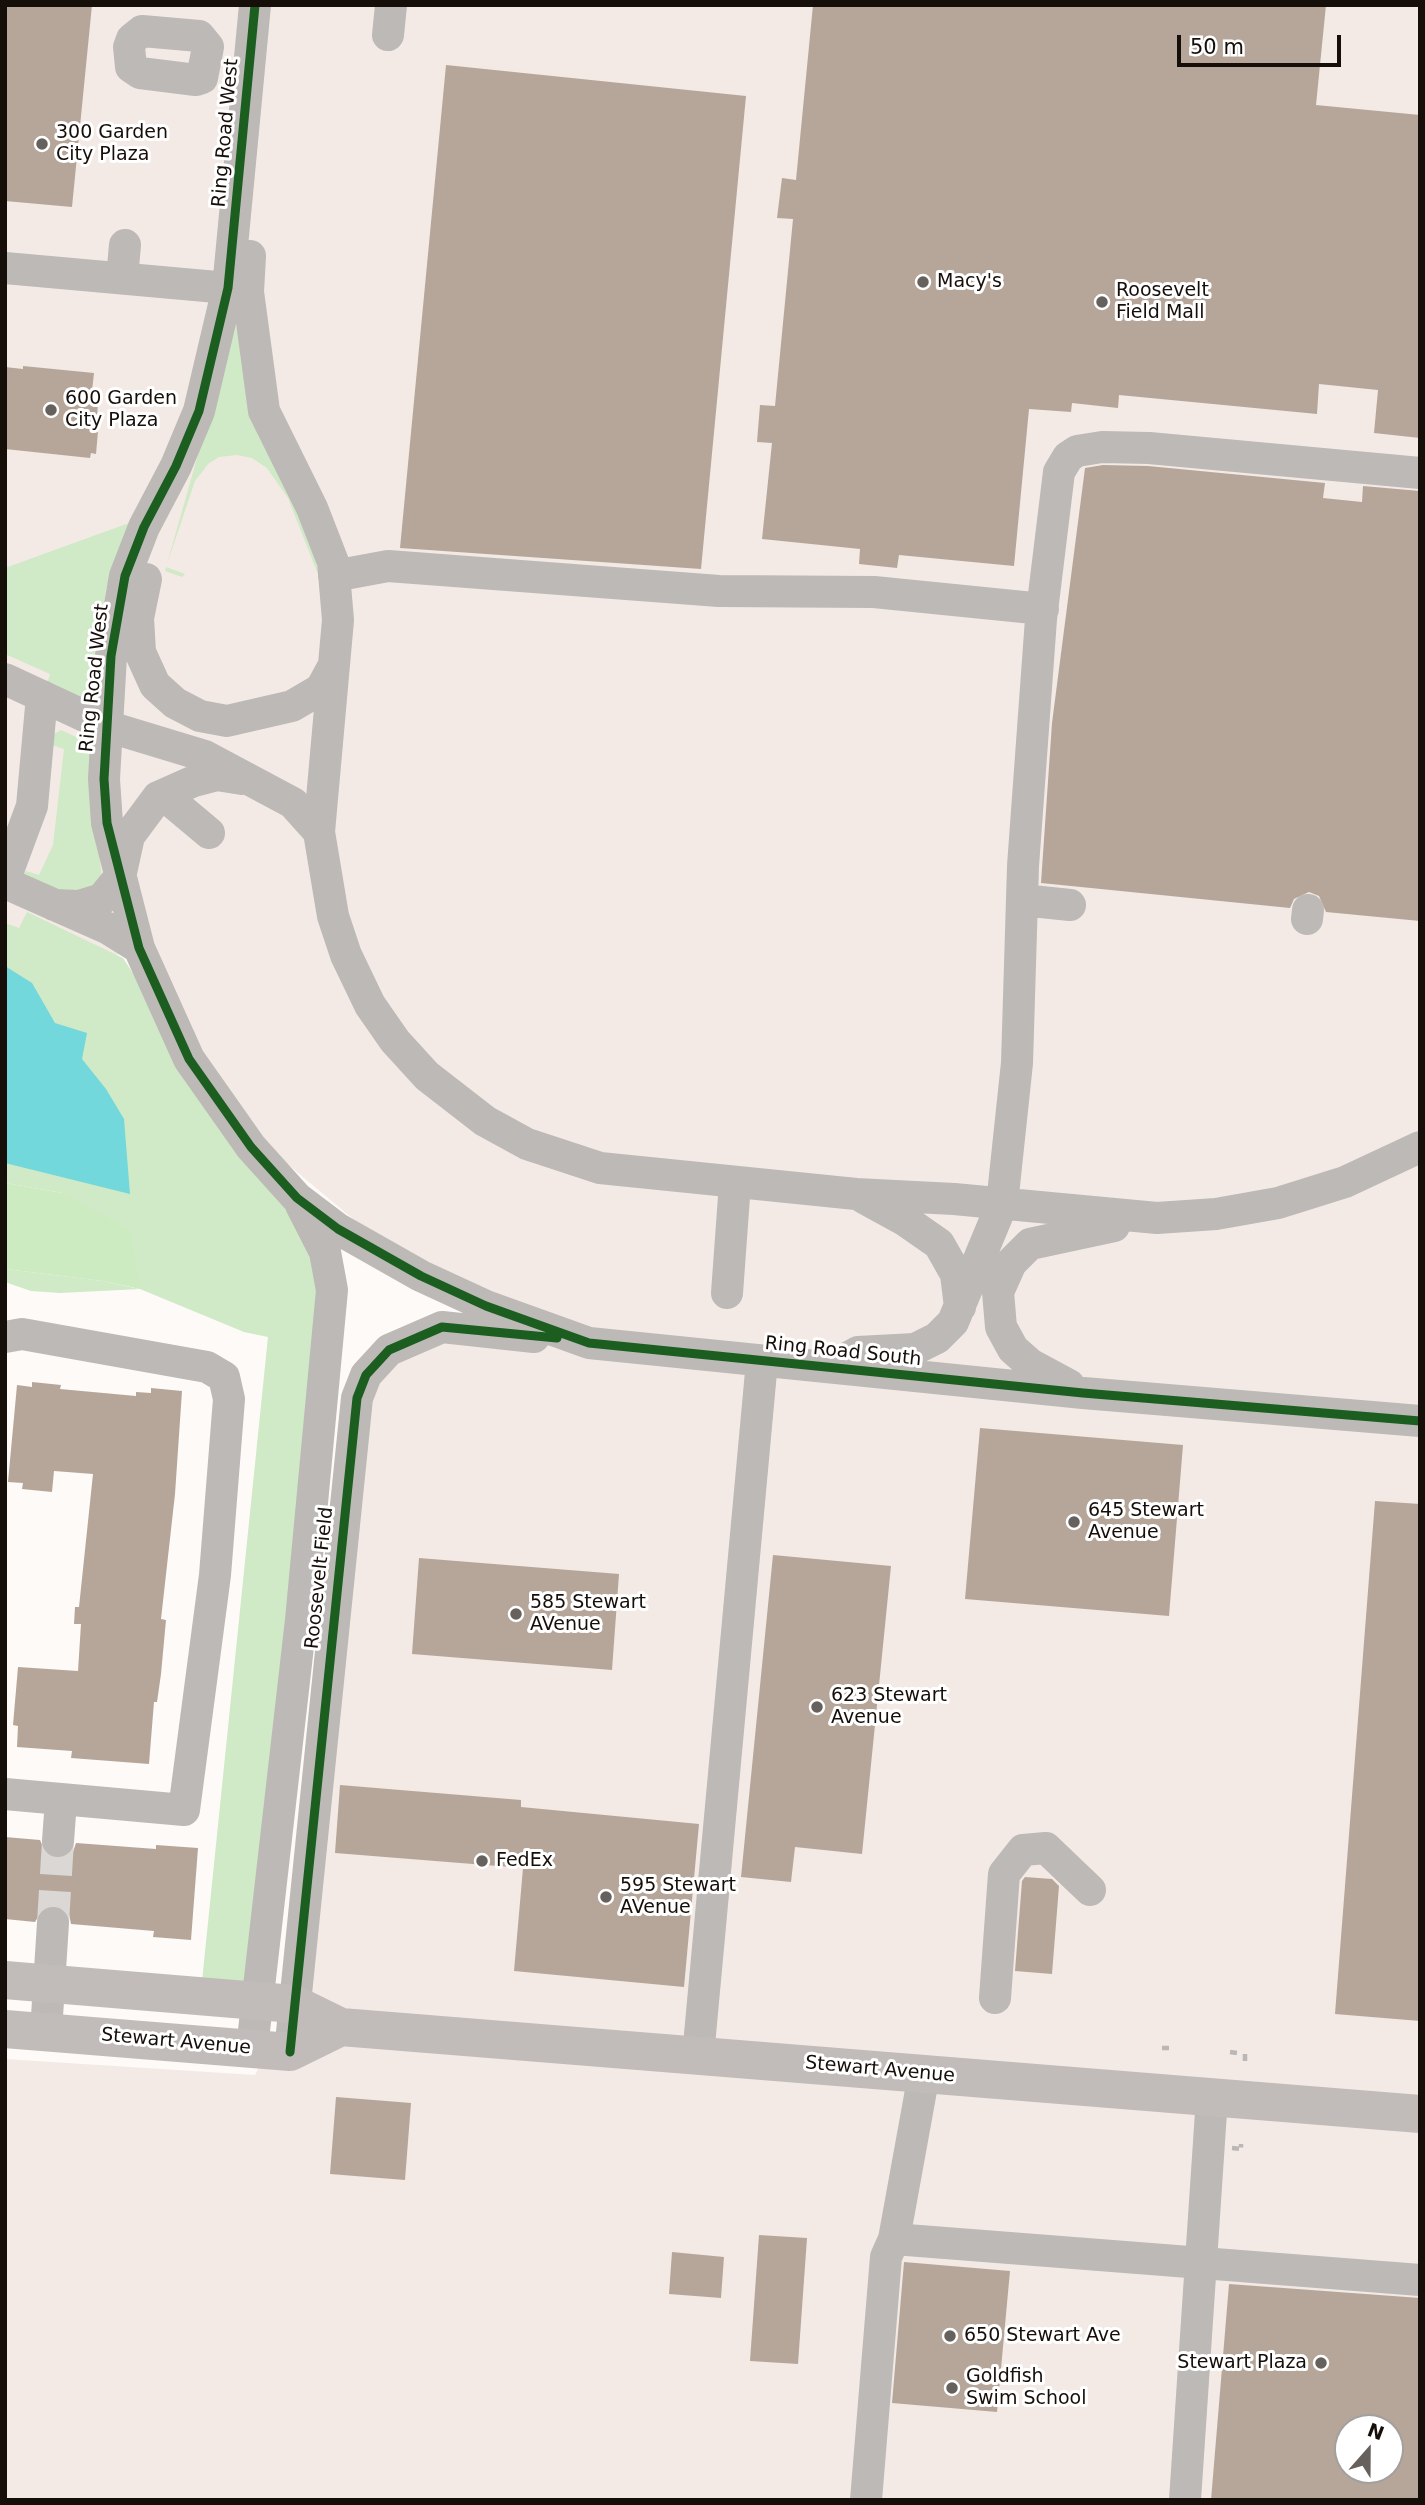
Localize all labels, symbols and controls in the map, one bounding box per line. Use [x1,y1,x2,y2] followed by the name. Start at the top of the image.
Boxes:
[1180,21,1344,65] scale bar
[1190,35,1244,59] text: 50 m
[208,58,244,208] street label: Ring Road West
[56,122,168,166] place label: 300 Garden City Plaza
[34,136,50,152] marker: 300 Garden City Plaza
[937,271,1002,293] place label: Macy's
[915,274,931,290] marker: Macy's
[1116,280,1209,324] place label: Roosevelt Field Mall
[1094,294,1110,310] marker: Roosevelt Field Mall
[65,388,177,432] place label: 600 Garden City Plaza
[43,402,59,418] marker: 600 Garden City Plaza
[76,603,114,753] street label: Ring Road West
[763,1332,923,1372] street label: Ring Road South
[1088,1500,1204,1544] place label: 645 Stewart Avenue
[301,1506,339,1650] street label: Roosevelt Field
[1066,1514,1082,1530] marker: 645 Stewart Avenue
[530,1592,646,1636] place label: 585 Stewart AVenue
[508,1606,524,1622] marker: 585 Stewart AVenue
[831,1685,947,1729] place label: 623 Stewart Avenue
[809,1699,825,1715] marker: 623 Stewart Avenue
[496,1850,553,1872] place label: FedEx
[474,1853,490,1869] marker: FedEx
[620,1875,736,1919] place label: 595 Stewart AVenue
[598,1889,614,1905] marker: 595 Stewart AVenue
[100,2024,252,2060] street label: Stewart Avenue
[804,2052,956,2088] street label: Stewart Avenue
[964,2325,1121,2347] place label: 650 Stewart Ave
[942,2328,958,2344] marker: 650 Stewart Ave
[1177,2352,1307,2374] place label: Stewart Plaza
[1313,2355,1329,2371] marker: Stewart Plaza
[966,2366,1087,2410] place label: Goldfish Swim School
[944,2380,960,2396] marker: Goldfish Swim School
[1334,2414,1404,2484] north arrow
[1364,2418,1387,2444] text: N

